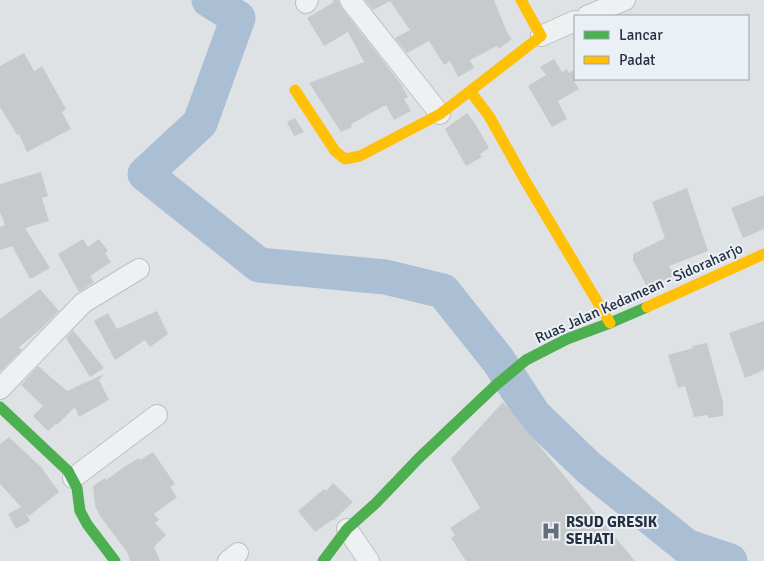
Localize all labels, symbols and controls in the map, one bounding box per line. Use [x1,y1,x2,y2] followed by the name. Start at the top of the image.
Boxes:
[574,15,749,80] legend
[619,26,663,44] text: Lancar
[619,51,655,69] text: Padat
[532,239,746,347] street label: Ruas Jalan Kedamean - Sidoraharjo
[566,513,658,548] place label: RSUD GRESIK SEHATI
[540,520,562,542] hospital icon: RSUD GRESIK SEHATI

